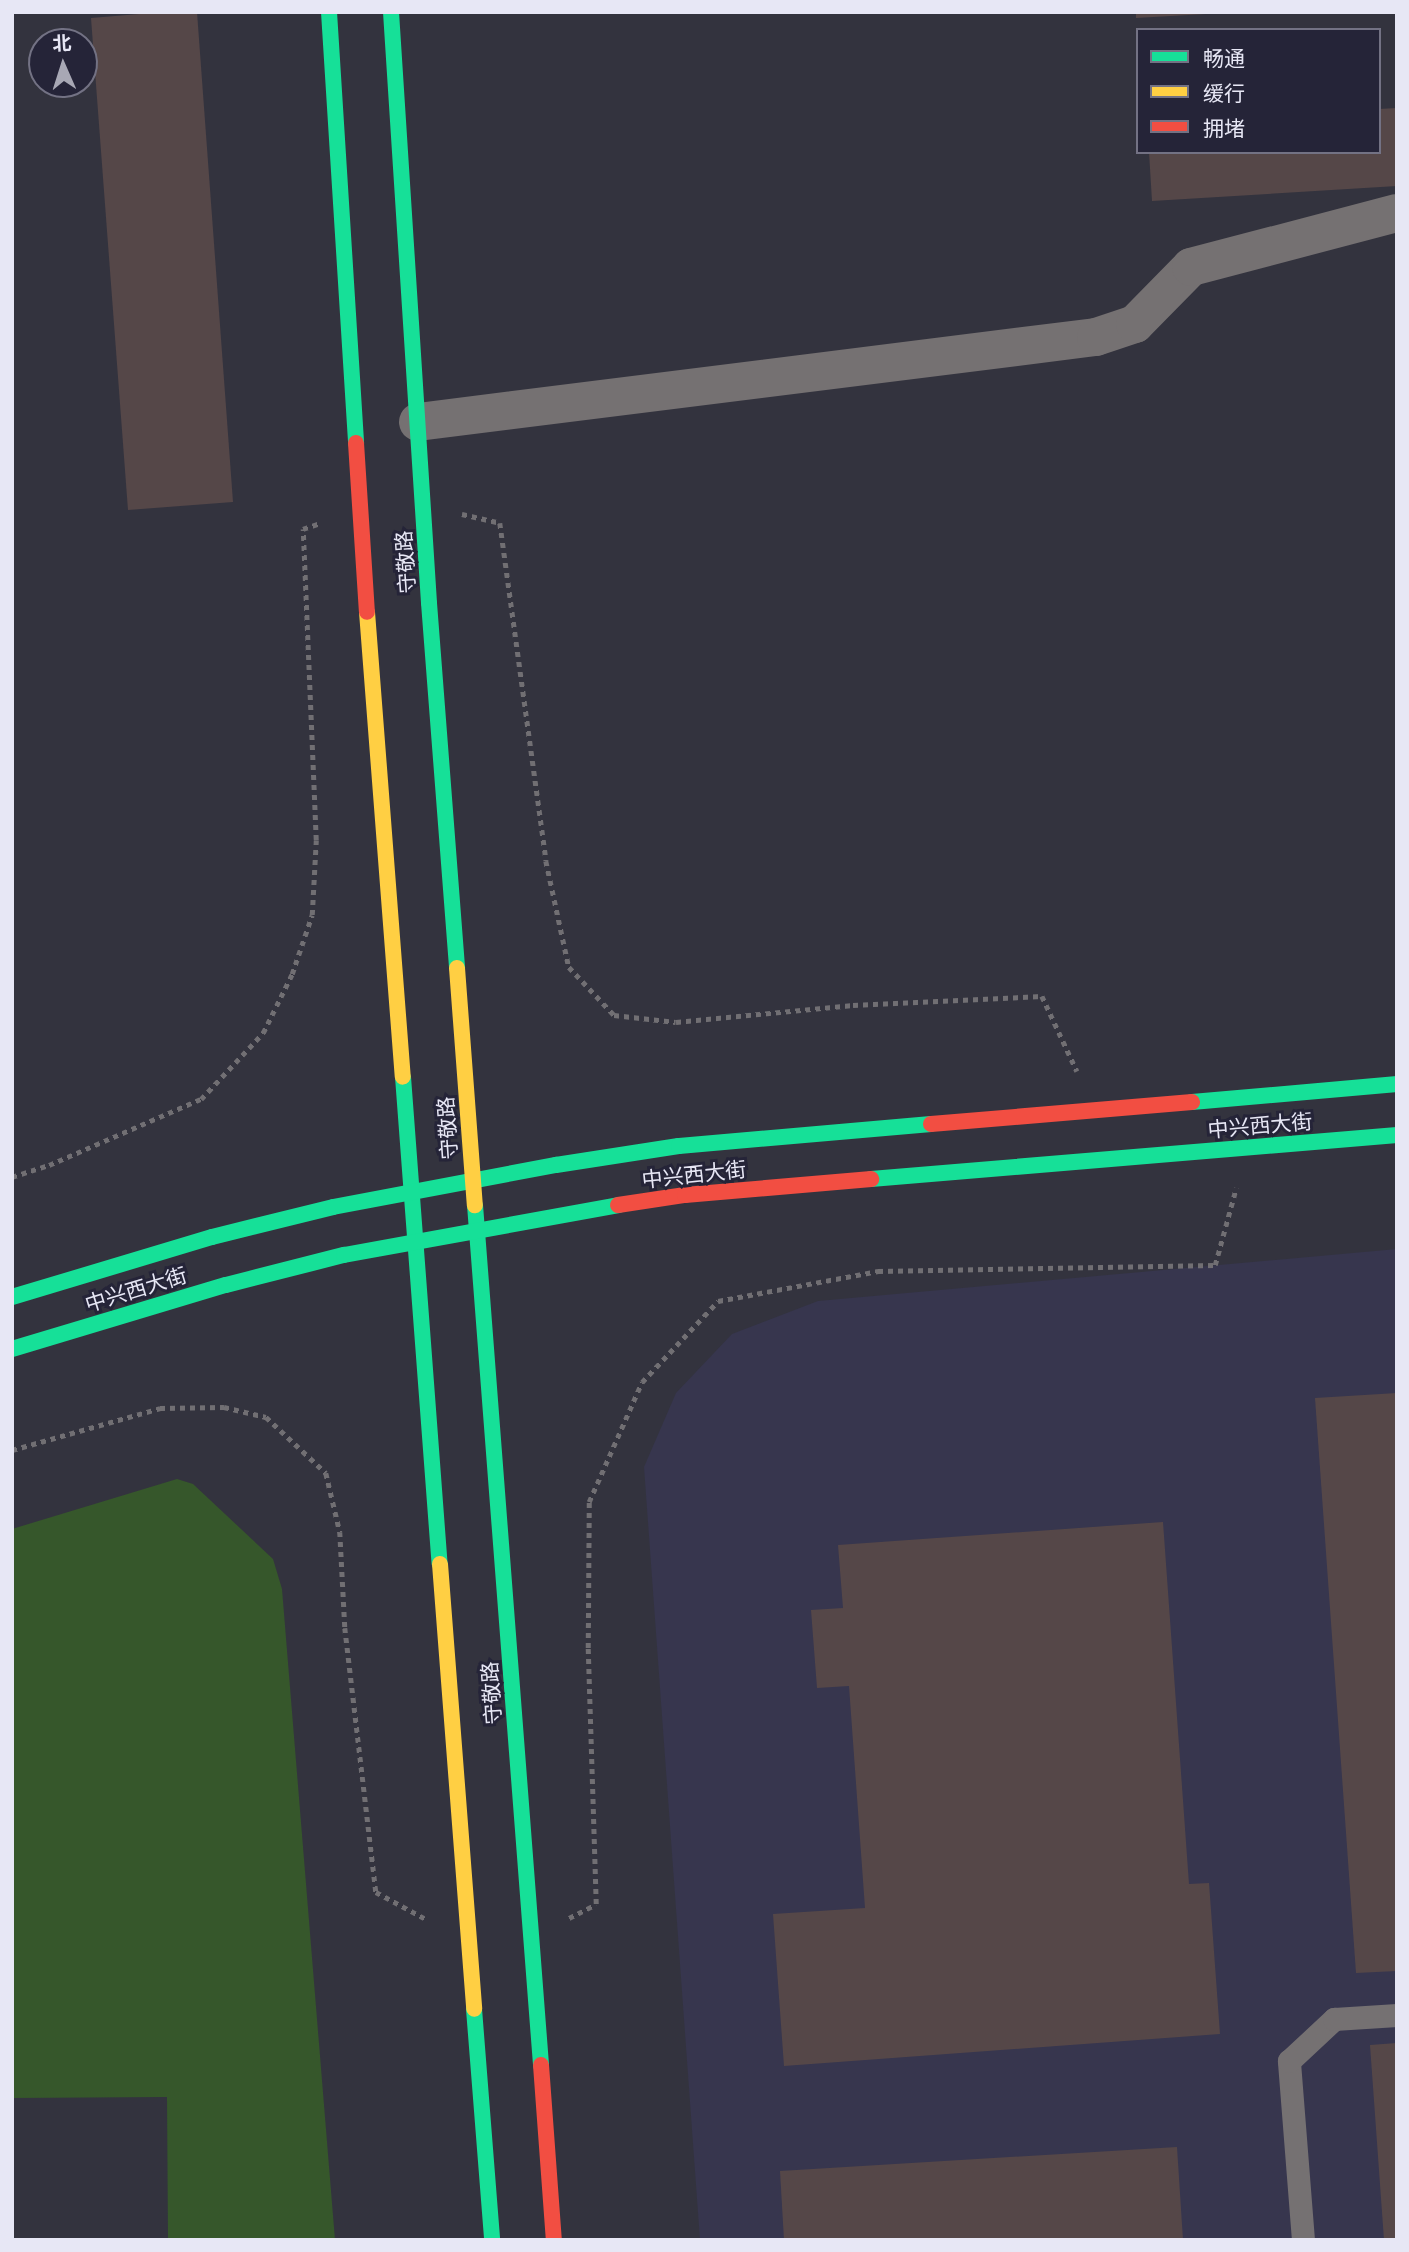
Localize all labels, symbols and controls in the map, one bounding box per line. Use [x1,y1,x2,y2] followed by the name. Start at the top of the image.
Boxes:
[28,28,98,98] north arrow
[1136,28,1381,154] legend
[52,32,72,56] text: 北
[1203,46,1245,71] text: 畅通
[1203,81,1245,106] text: 缓行
[1203,116,1245,141] text: 拥堵
[391,530,421,594] street label: 守敬路
[433,1096,463,1160] street label: 守敬路
[1207,1109,1313,1143] street label: 中兴西大街
[640,1157,748,1193] street label: 中兴西大街
[82,1263,190,1317] street label: 中兴西大街
[477,1661,507,1725] street label: 守敬路

